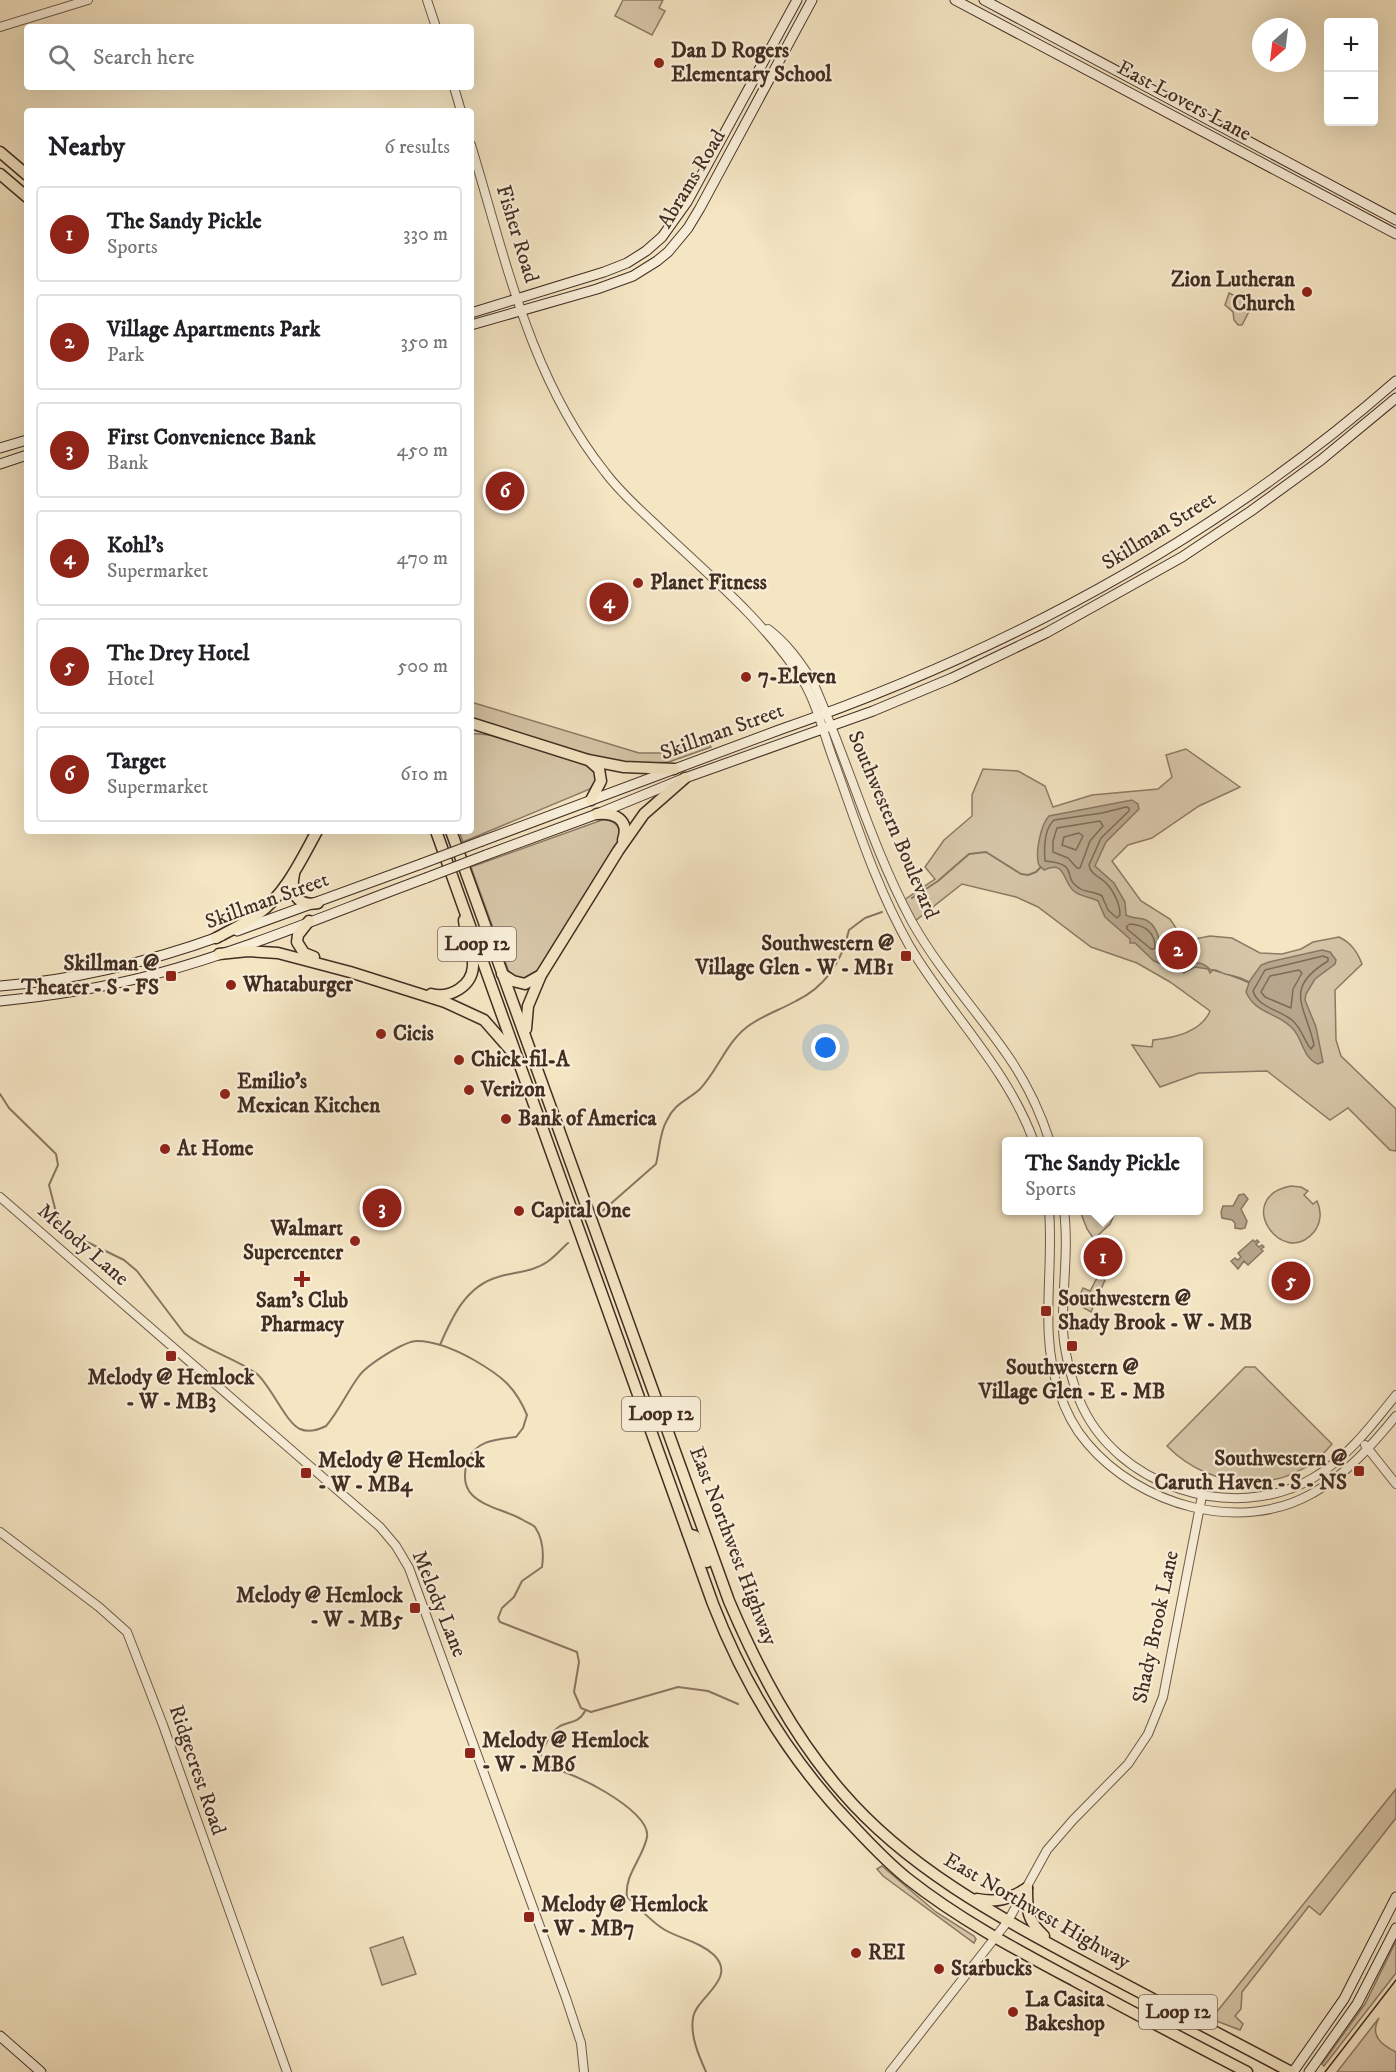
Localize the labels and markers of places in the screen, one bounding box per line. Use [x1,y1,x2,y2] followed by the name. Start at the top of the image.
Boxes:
[671,38,832,88] place label: Dan D Rogers Elementary School
[652,56,666,70] marker: Dan D Rogers Elementary School
[1171,267,1296,317] place label: Zion Lutheran Church
[1300,285,1314,299] marker: Zion Lutheran Church
[486,468,524,514] pin: 6
[650,570,767,596] place label: Planet Fitness
[631,576,645,590] marker: Planet Fitness
[590,580,628,624] pin: 4
[758,664,837,690] place label: 7-Eleven
[739,670,753,684] marker: 7-Eleven
[1158,928,1198,972] pin: 2
[694,931,894,981] place label: Southwestern @ Village Glen - W - MB1
[899,949,913,963] marker: Southwestern @ Village Glen - W - MB1
[20,951,159,1001] place label: Skillman @ Theater - S - FS
[164,969,178,983] marker: Skillman @ Theater - S - FS
[242,972,354,998] place label: Whataburger
[224,978,238,992] marker: Whataburger
[393,1021,434,1047] place label: Cicis
[374,1027,388,1041] marker: Cicis
[471,1047,570,1073] place label: Chick-fil-A
[452,1053,466,1067] marker: Chick-fil-A
[237,1069,381,1119] place label: Emilio's Mexican Kitchen
[480,1077,546,1103] place label: Verizon
[462,1083,476,1097] marker: Verizon
[218,1087,232,1101] marker: Emilio's Mexican Kitchen
[518,1106,657,1132] place label: Bank of America
[499,1112,513,1126] marker: Bank of America
[176,1136,254,1162] place label: At Home
[158,1142,172,1156] marker: At Home
[362,1186,401,1230] pin: 3
[531,1198,631,1224] place label: Capital One
[512,1204,526,1218] marker: Capital One
[243,1216,344,1266] place label: Walmart Supercenter
[348,1234,362,1248] marker: Walmart Supercenter
[1084,1234,1122,1280] pin: 1
[1272,1258,1310,1304] pin: 5
[295,1272,309,1286] marker: Sam's Club Pharmacy
[1058,1286,1252,1336] place label: Southwestern @ Shady Brook - W - MB
[256,1288,348,1338] place label: Sam's Club Pharmacy
[1039,1304,1053,1318] marker: Southwestern @ Shady Brook - W - MB
[1065,1339,1079,1353] marker: Southwestern @ Village Glen - E - MB
[164,1349,178,1363] marker: Melody @ Hemlock - W - MB3
[978,1355,1165,1405] place label: Southwestern @ Village Glen - E - MB
[88,1365,255,1415] place label: Melody @ Hemlock - W - MB3
[1154,1446,1347,1496] place label: Southwestern @ Caruth Haven - S - NS
[318,1448,486,1498] place label: Melody @ Hemlock - W - MB4
[1352,1464,1366,1478] marker: Southwestern @ Caruth Haven - S - NS
[299,1466,313,1480] marker: Melody @ Hemlock - W - MB4
[236,1583,404,1633] place label: Melody @ Hemlock - W - MB5
[408,1601,422,1615] marker: Melody @ Hemlock - W - MB5
[482,1728,650,1778] place label: Melody @ Hemlock - W - MB6
[463,1746,477,1760] marker: Melody @ Hemlock - W - MB6
[541,1892,709,1942] place label: Melody @ Hemlock - W - MB7
[522,1910,536,1924] marker: Melody @ Hemlock - W - MB7
[868,1940,906,1966] place label: REI
[849,1946,863,1960] marker: REI
[951,1956,1032,1982] place label: Starbucks
[932,1962,946,1976] marker: Starbucks
[1025,1987,1106,2037] place label: La Casita Bakeshop
[1006,2005,1020,2019] marker: La Casita Bakeshop

